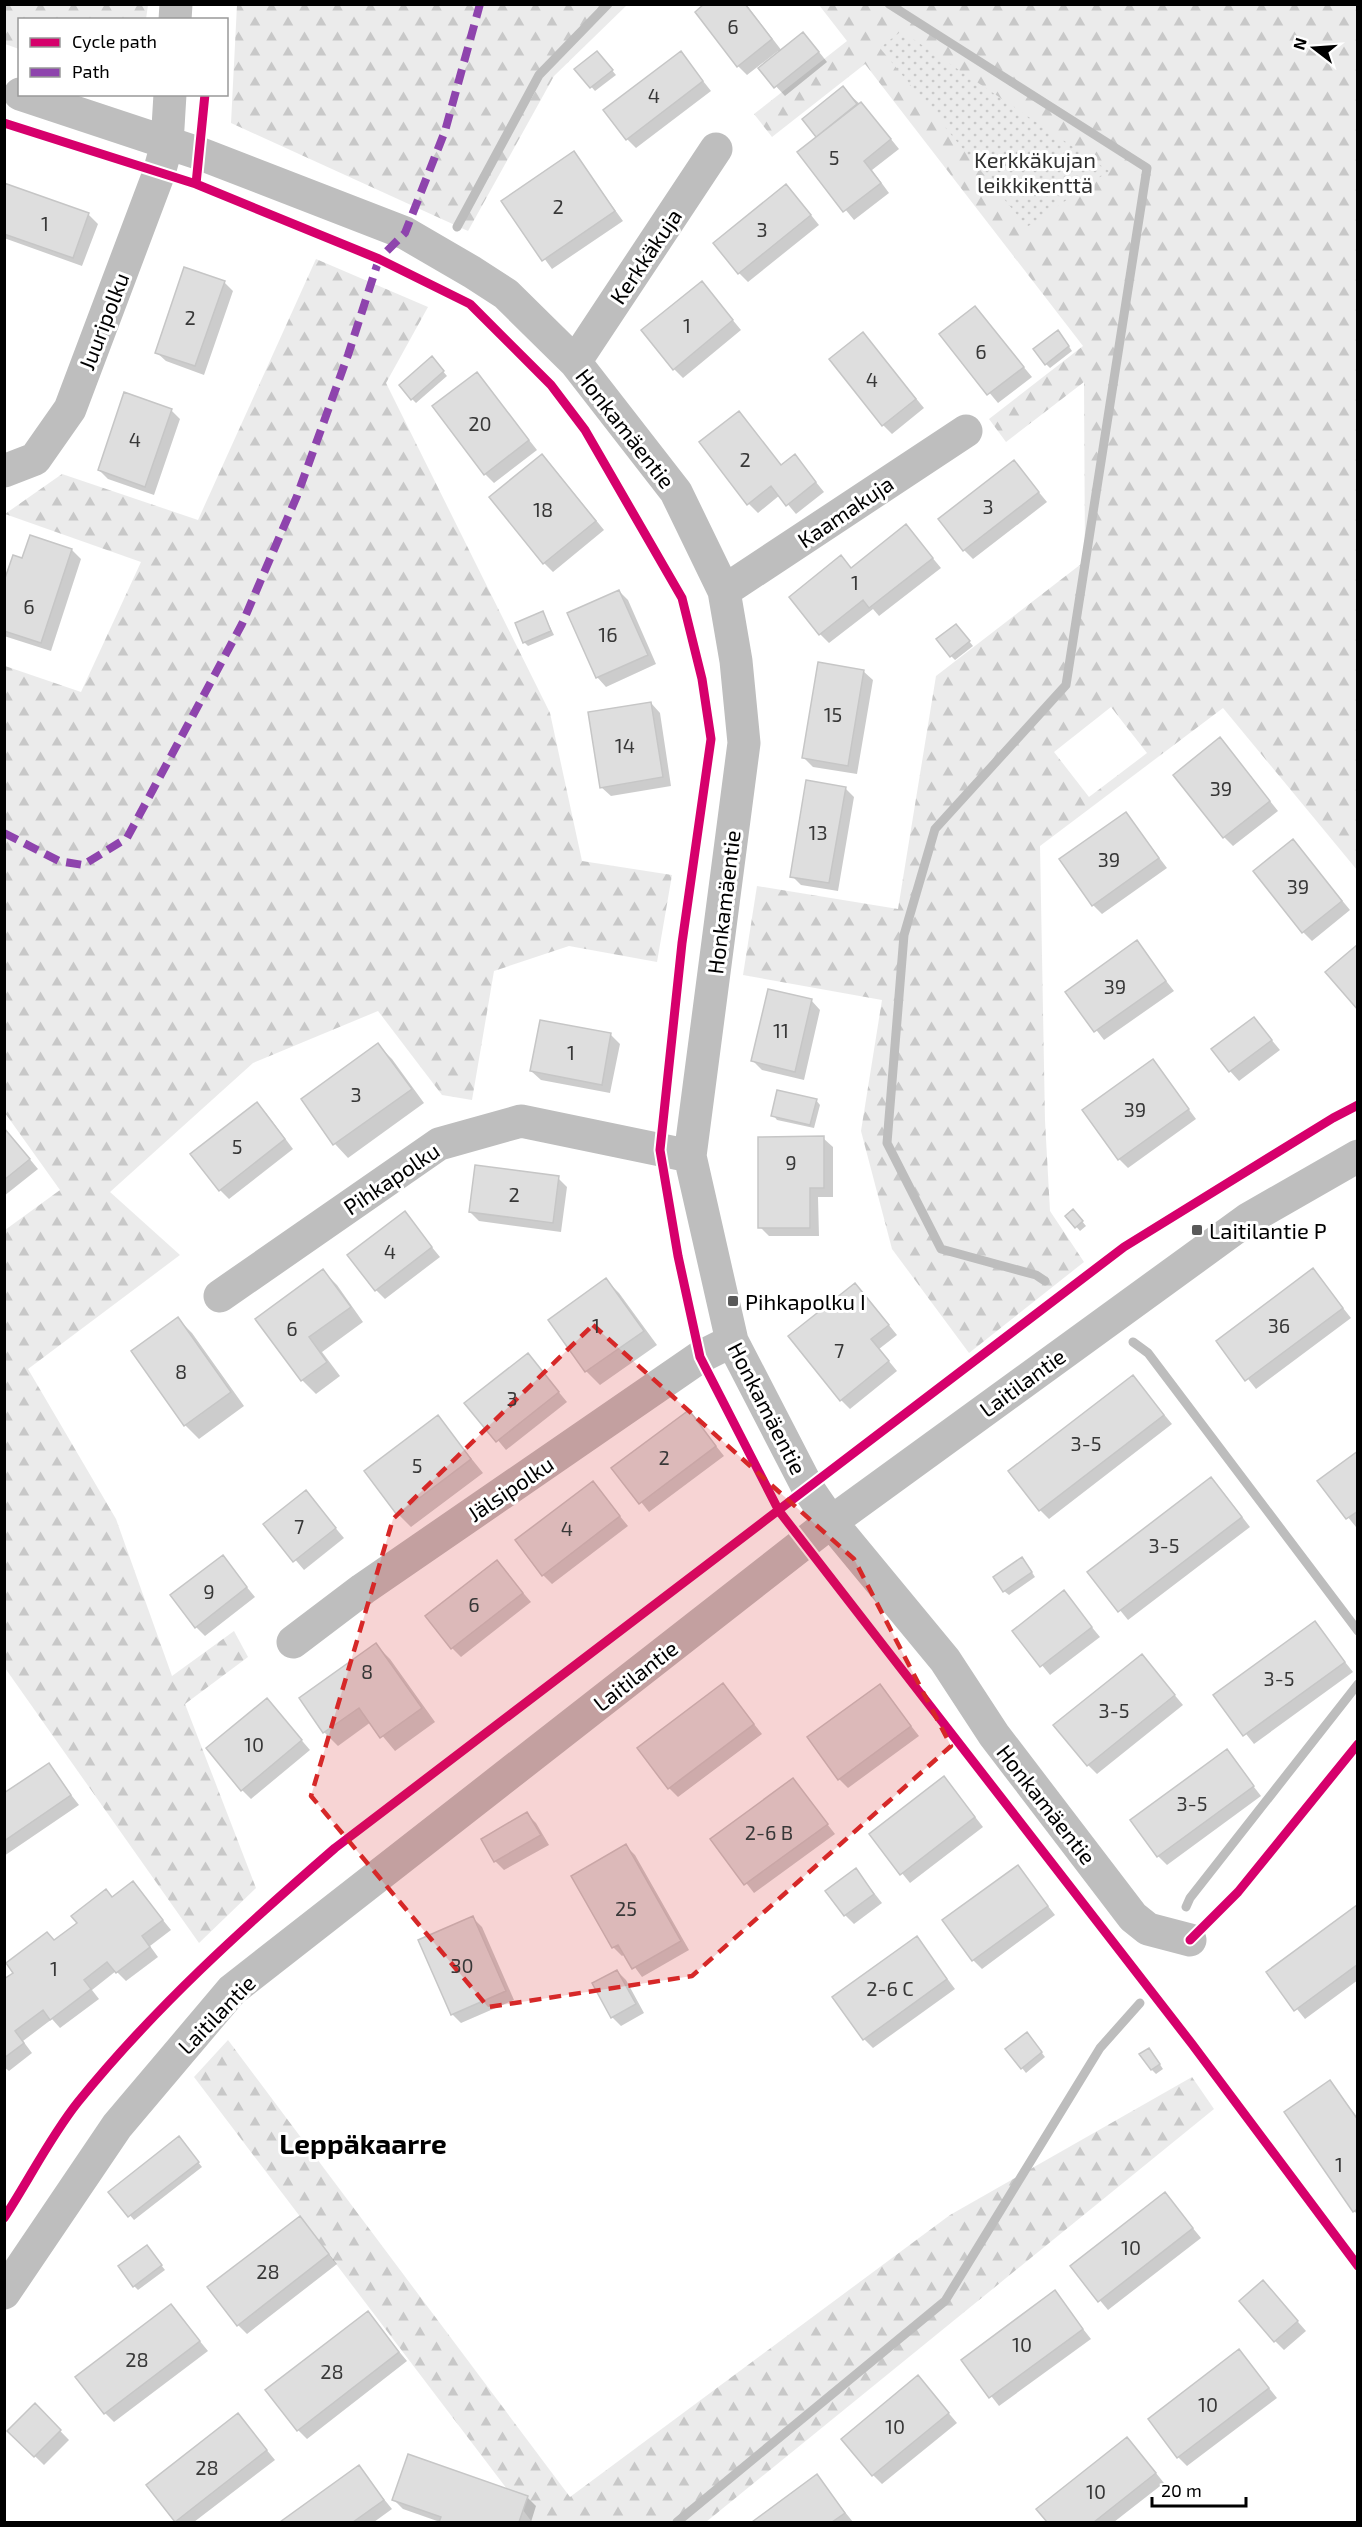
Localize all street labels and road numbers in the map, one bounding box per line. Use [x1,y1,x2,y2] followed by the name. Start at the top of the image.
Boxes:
[604,203,687,309] street label: Kerkkäkuja
[73,269,133,373] street label: Juuripolku
[571,363,681,493] street label: Honkamäentie
[792,470,898,553] street label: Kaamakuja
[701,829,745,975] street label: Honkamäentie
[338,1136,444,1220] street label: Pihkapolku
[724,1338,812,1478] street label: Honkamäentie
[974,1342,1070,1422] street label: Laitilantie
[462,1450,558,1526] street label: Jälsipolku
[588,1634,682,1716] street label: Laitilantie
[992,1739,1102,1869] street label: Honkamäentie
[172,1969,260,2059] street label: Laitilantie

